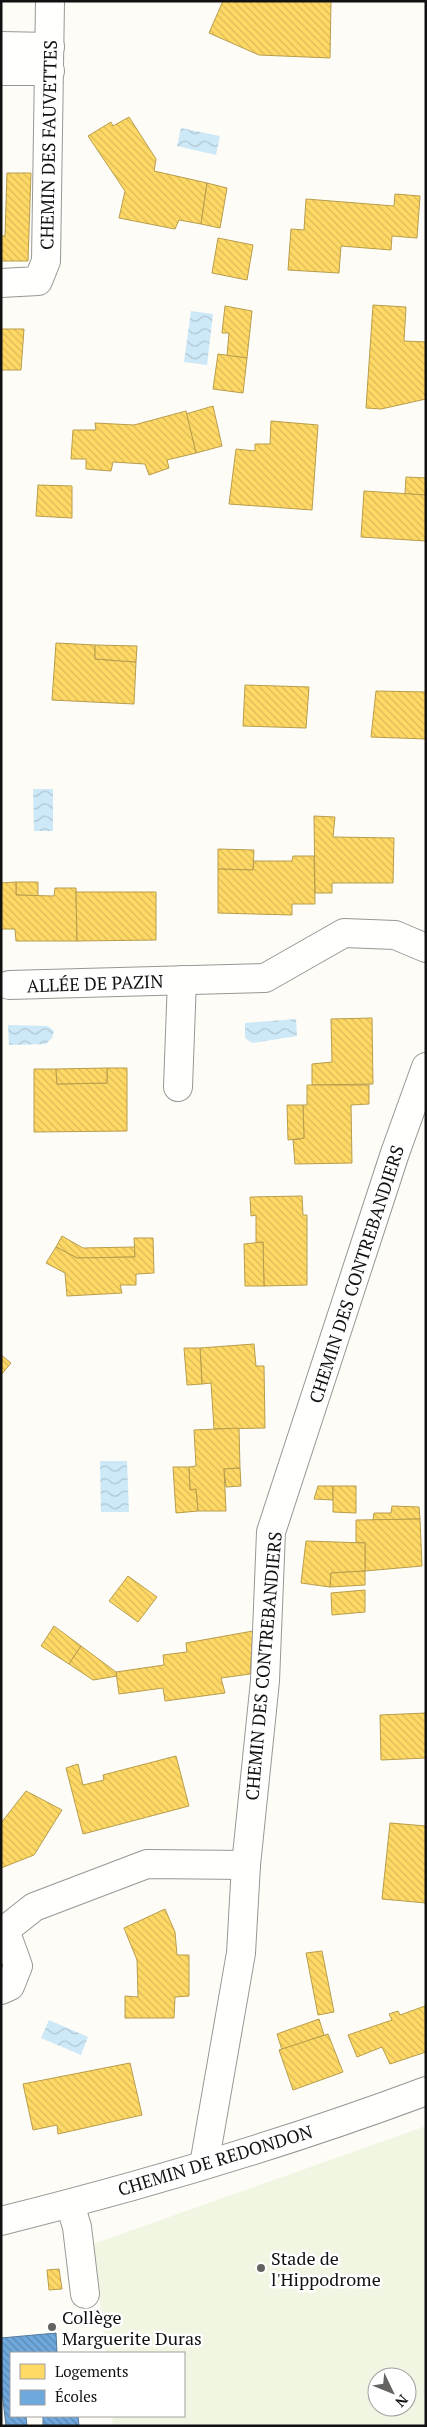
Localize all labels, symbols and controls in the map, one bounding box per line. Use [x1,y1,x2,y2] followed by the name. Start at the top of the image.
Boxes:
[34,40,62,250] street label: CHEMIN DES FAUVETTES
[26,969,164,997] street label: ALLÉE DE PAZIN
[303,1142,409,1406] street label: CHEMIN DES CONTREBANDIERS
[239,1531,287,1801] street label: CHEMIN DES CONTREBANDIERS
[115,2119,315,2201] street label: CHEMIN DE REDONDON
[271,2246,381,2291] place label: Stade de l'Hippodrome
[255,2262,267,2274] marker: Stade de l'Hippodrome
[62,2305,202,2350] place label: Collège Marguerite Duras
[46,2321,58,2333] marker: Collège Marguerite Duras
[10,2352,185,2417] legend
[55,2361,128,2381] text: Logements
[367,2367,417,2417] north arrow
[55,2386,97,2406] text: Écoles
[391,2391,412,2412] text: N

